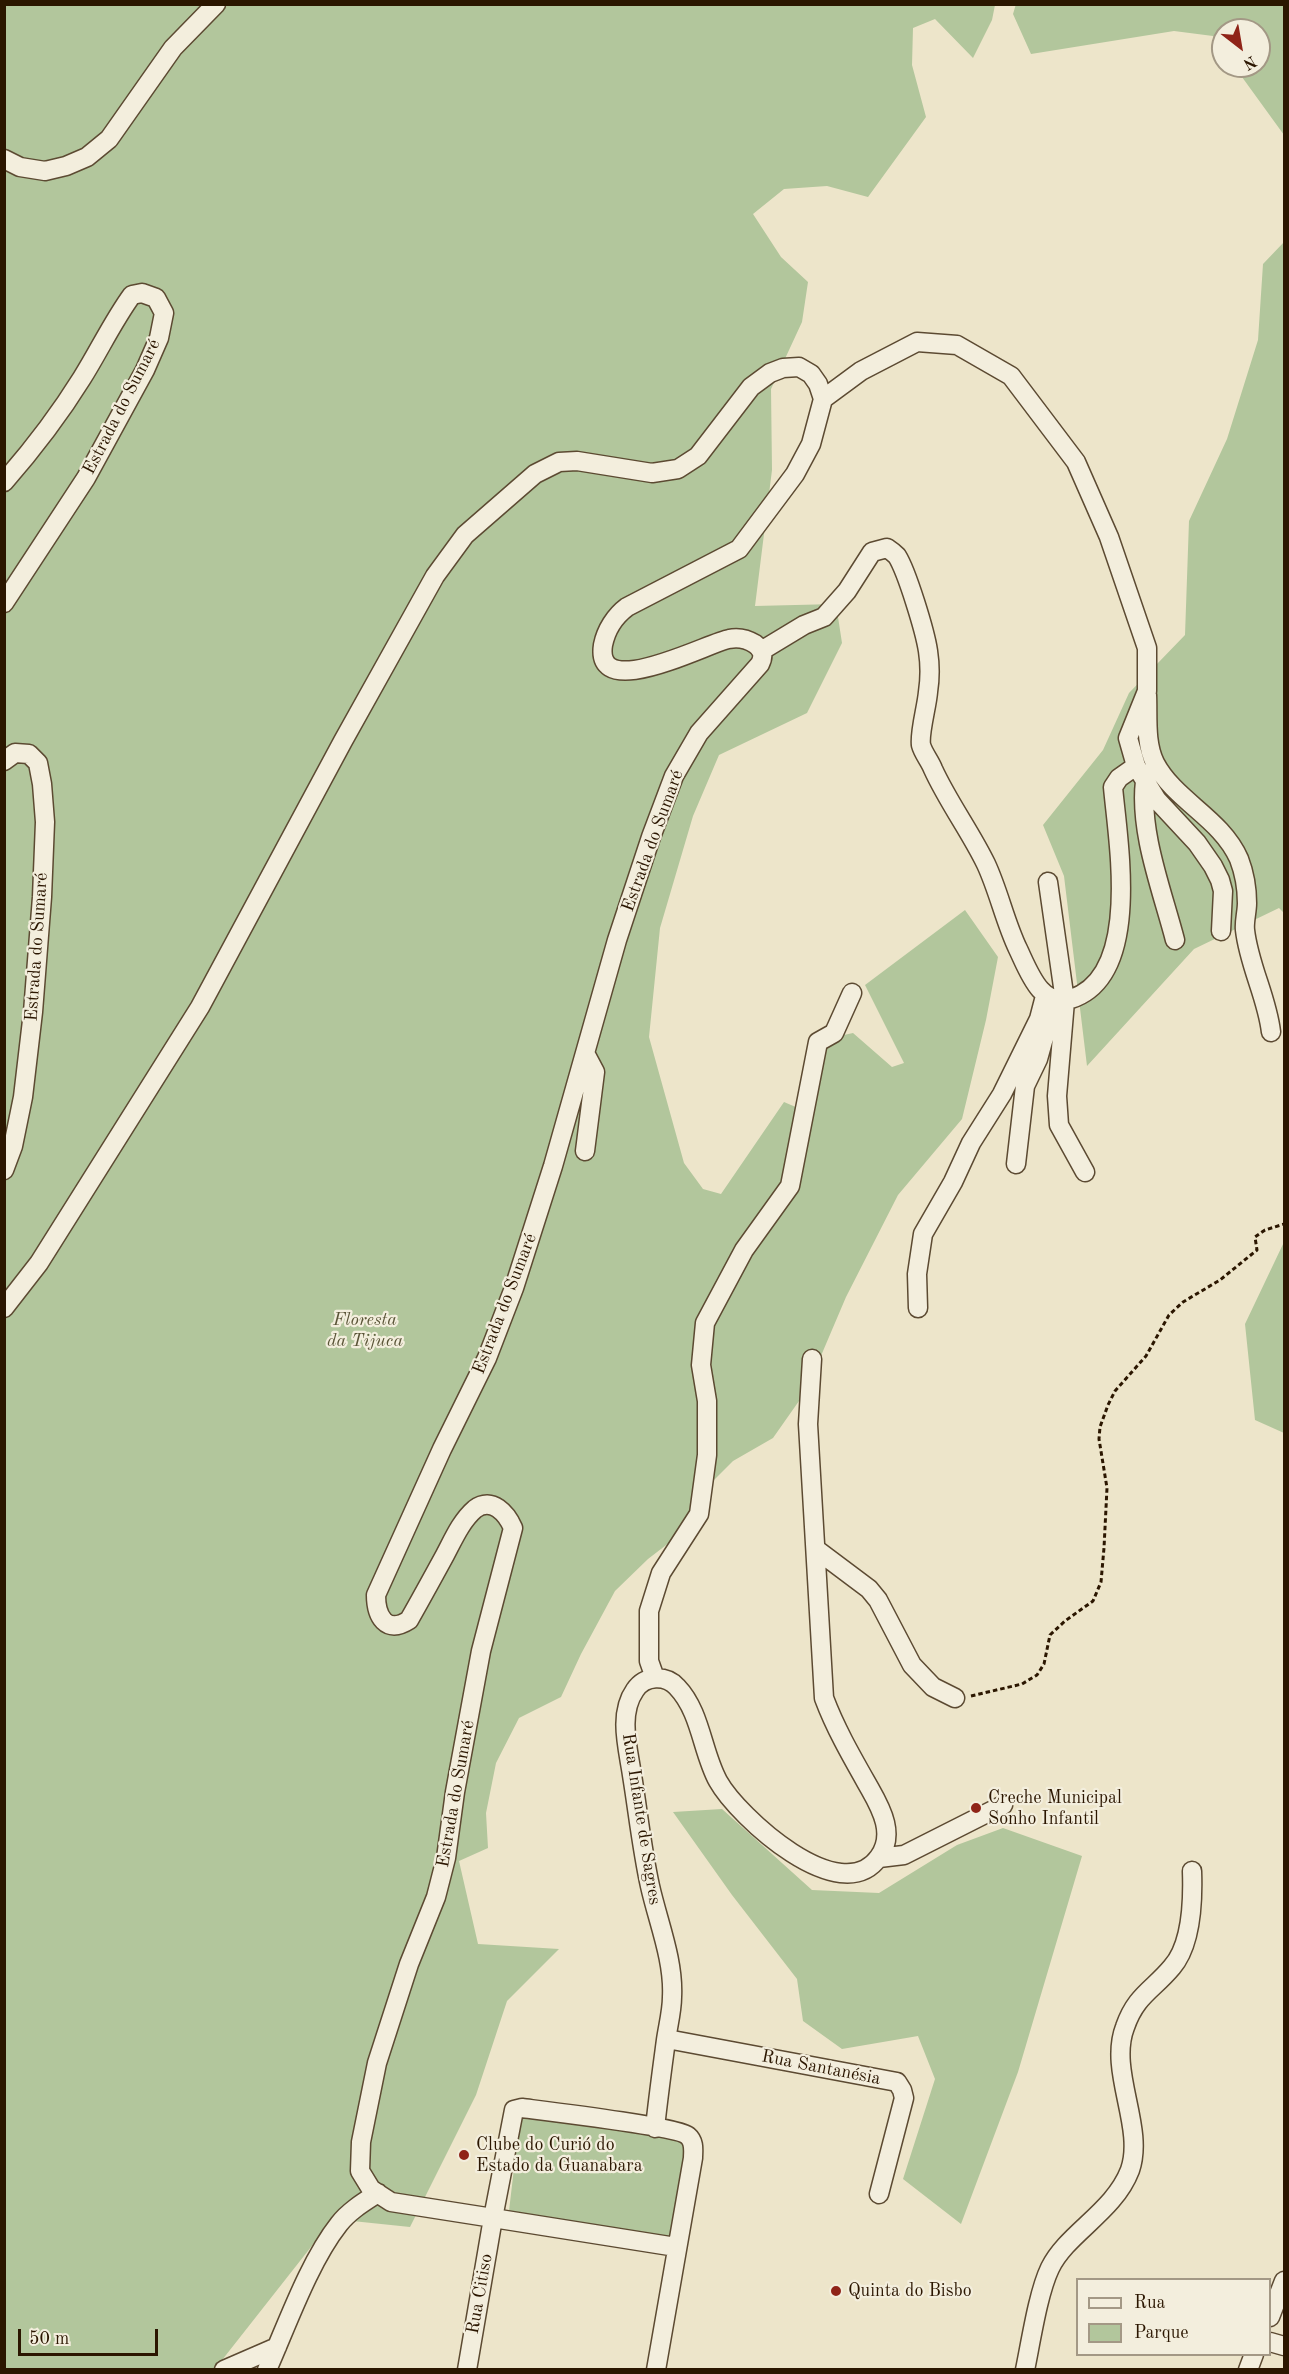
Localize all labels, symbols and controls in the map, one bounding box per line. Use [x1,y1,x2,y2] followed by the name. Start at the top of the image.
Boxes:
[1211,18,1271,78] north arrow
[1240,52,1259,72] text: N
[79,336,165,478] street label: Estrada do Sumaré
[617,767,689,915] street label: Estrada do Sumaré
[21,872,53,1022] street label: Estrada do Sumaré
[468,1231,542,1377] street label: Estrada do Sumaré
[327,1309,403,1352] park label: Floresta da Tijuca
[432,1719,480,1869] street label: Estrada do Sumaré
[617,1732,665,1906] street label: Rua Infante de Sagres
[988,1787,1122,1830] place label: Creche Municipal Sonho Infantil
[969,1801,983,1815] marker: Creche Municipal Sonho Infantil
[760,2046,882,2090] street label: Rua Santanésia
[476,2134,643,2176] place label: Clube do Curió do Estado da Guanabara
[457,2148,471,2162] marker: Clube do Curió do Estado da Guanabara
[462,2252,498,2336] street label: Rua Citiso
[1076,2278,1271,2356] legend
[848,2280,972,2302] place label: Quinta do Bisbo
[829,2284,843,2298] marker: Quinta do Bisbo
[1134,2294,1165,2312] text: Rua
[21,2317,160,2355] scale bar
[1134,2324,1189,2342] text: Parque
[29,2330,69,2348] text: 50 m

